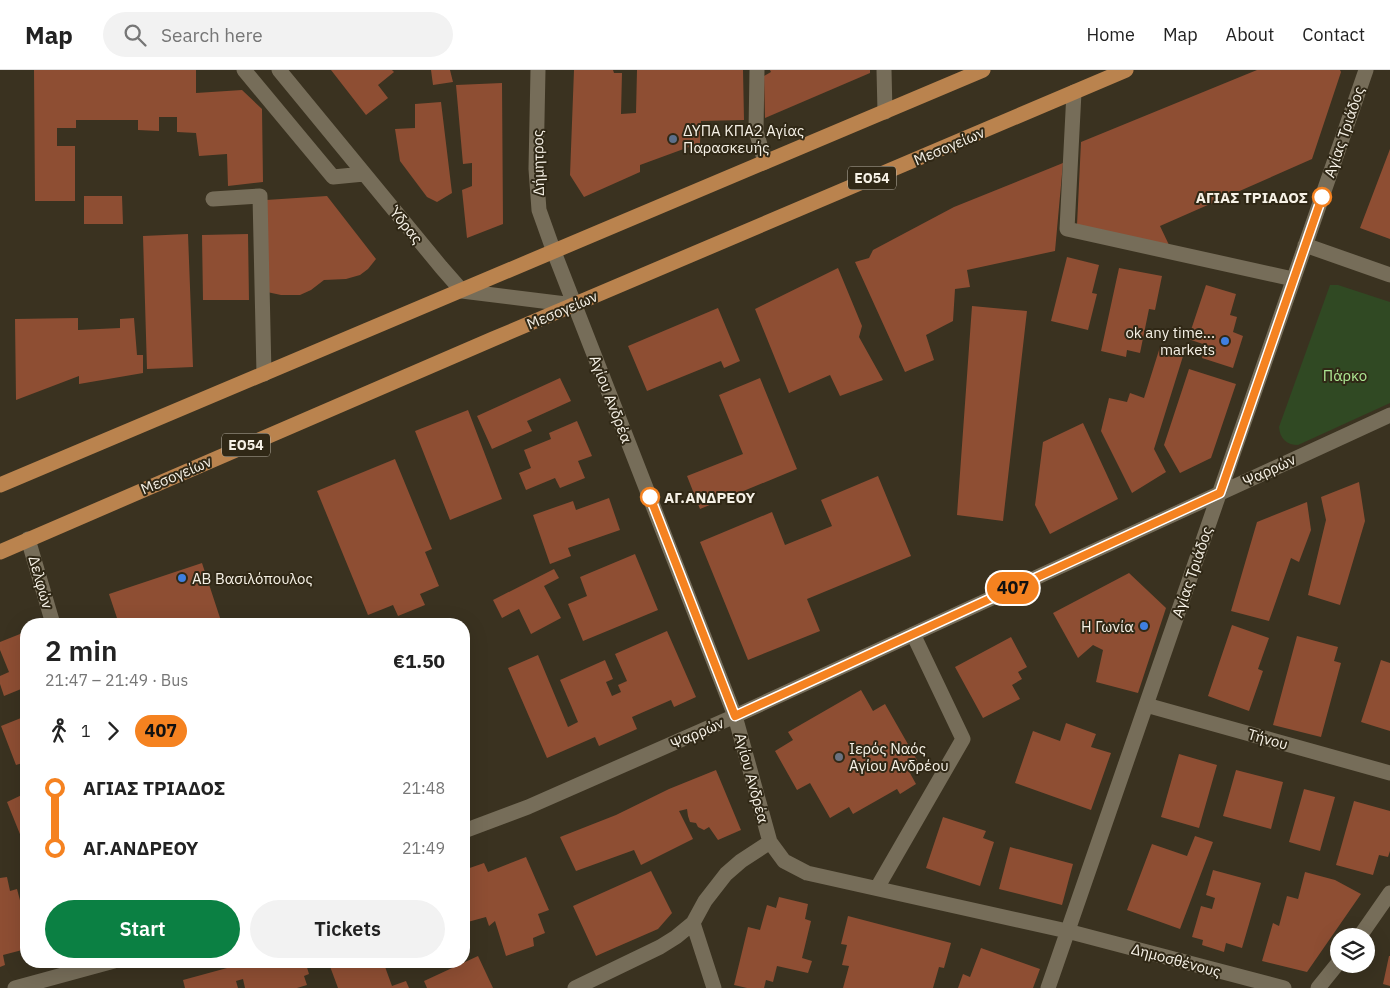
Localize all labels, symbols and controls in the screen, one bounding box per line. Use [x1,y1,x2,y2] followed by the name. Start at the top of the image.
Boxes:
[103,12,453,57] search box
[25,19,73,51] text: Map
[121,21,149,49] icon: search
[161,23,263,47] text: Search here
[1087,23,1135,46] text: Home
[1163,23,1198,46] text: Map
[1226,23,1274,46] text: About
[1302,23,1365,46] text: Contact
[1320,84,1368,180] street label: Αγίας Τριάδος
[683,121,804,157] place label: ΔΥΠΑ ΚΠΑ2 Αγίας Παρασκευής
[911,122,988,169] street label: Μεσογείων
[528,130,548,196] street label: Δήμητρος
[667,133,679,145] marker: ΔΥΠΑ ΚΠΑ2 Αγίας Παρασκευής
[848,166,896,190] road number: ΕΟ54
[1312,187,1332,207] marker: ΑΓΙΑΣ ΤΡΙΑΔΟΣ
[1196,188,1308,207] place label: ΑΓΙΑΣ ΤΡΙΑΔΟΣ
[385,202,427,248] street label: Ύδρας
[524,286,601,333] street label: Μεσογείων
[1125,323,1215,359] place label: ok any time... markets
[1219,335,1231,347] marker: ok any time... markets
[586,352,637,446] street label: Αγίου Ανδρέα
[1323,366,1367,385] park label: Πάρκο
[222,434,270,456] road number: ΕΟ54
[1239,449,1299,491] street label: Ψαρρών
[138,451,215,498] street label: Μεσογείων
[640,487,660,507] marker: ΑΓ.ΑΝΔΡΕΟΥ
[664,488,755,507] place label: ΑΓ.ΑΝΔΡΕΟΥ
[1168,524,1216,620] street label: Αγίας Τριάδος
[24,553,58,611] street label: Δελφών
[192,569,313,588] place label: ΑΒ Βασιλόπουλος
[176,572,188,584] marker: ΑΒ Βασιλόπουλος
[984,572,1042,604] line badge: 407
[997,576,1029,599] text: 407
[1081,617,1134,636] place label: Η Γωνία
[1138,620,1150,632] marker: Η Γωνία
[45,632,117,669] text: 2 min
[393,649,445,673] text: €1.50
[45,670,188,690] text: 21:47 – 21:49 · Bus
[667,713,727,753] street label: Ψαρρών
[45,717,73,745] icon: walk
[99,717,127,745] icon: forward
[145,719,177,742] text: 407
[81,721,91,741] text: 1
[1246,724,1290,754] street label: Τήνου
[731,731,773,825] street label: Αγίου Ανδρέα
[849,739,949,775] place label: Ιερός Ναός Αγίου Ανδρέου
[833,751,845,763] marker: Ιερός Ναός Αγίου Ανδρέου
[83,776,225,800] text: ΑΓΙΑΣ ΤΡΙΑΔΟΣ
[402,778,445,798] text: 21:48
[83,836,198,860] text: ΑΓ.ΑΝΔΡΕΟΥ
[402,838,445,858] text: 21:49
[45,900,240,958] button: Start
[250,900,445,958] button: Tickets
[1330,928,1375,973] map controls
[1330,928,1375,973] button: layers
[1129,939,1223,981] street label: Δημοσθένους

